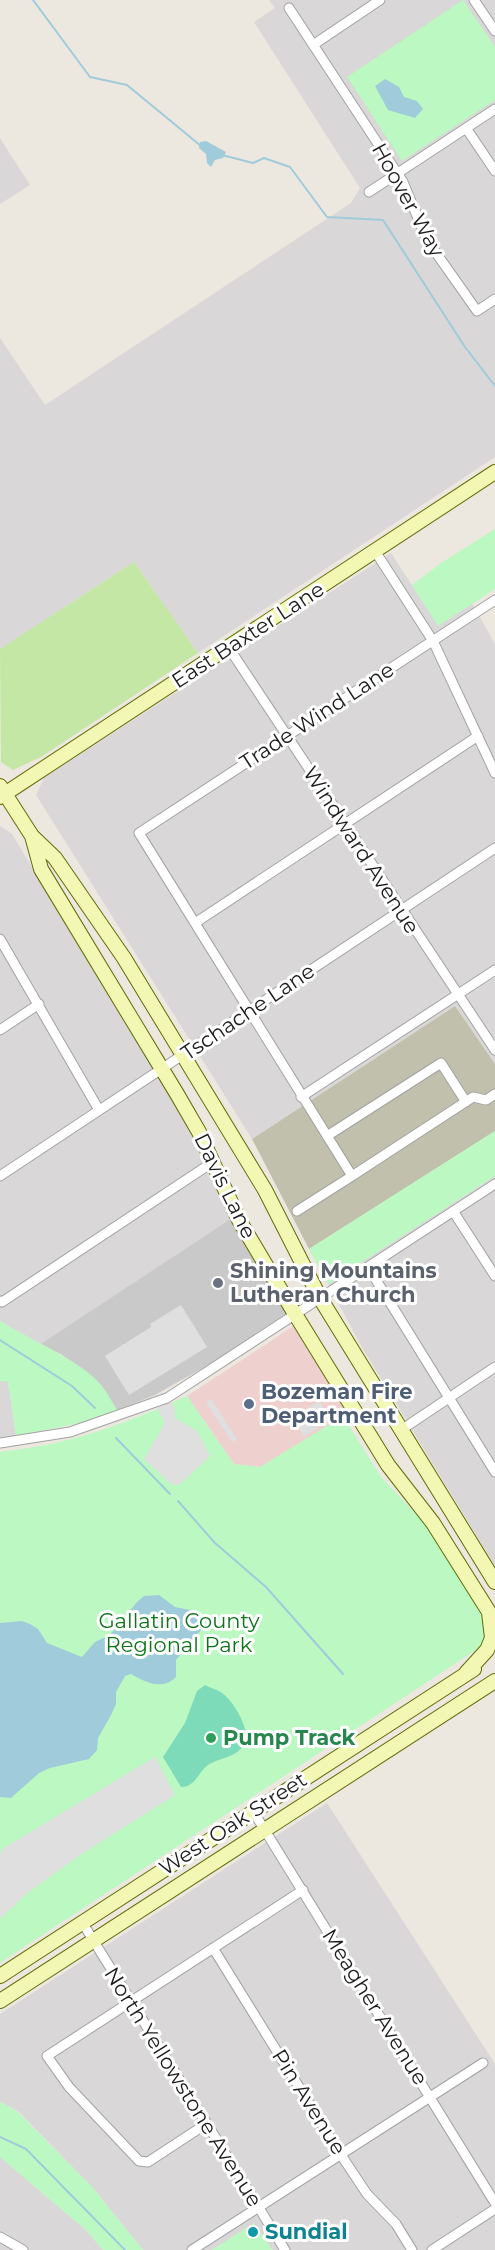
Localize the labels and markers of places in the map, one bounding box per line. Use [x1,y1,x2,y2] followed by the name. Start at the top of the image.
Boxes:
[230,1258,437,1307] place label: Shining Mountains Lutheran Church
[211,1276,225,1290] marker: Shining Mountains Lutheran Church
[261,1379,413,1428] place label: Bozeman Fire Department
[242,1397,256,1411] marker: Bozeman Fire Department
[223,1725,356,1750] place label: Pump Track
[204,1731,218,1745] marker: Pump Track
[265,2219,348,2244] place label: Sundial
[246,2225,260,2239] marker: Sundial

